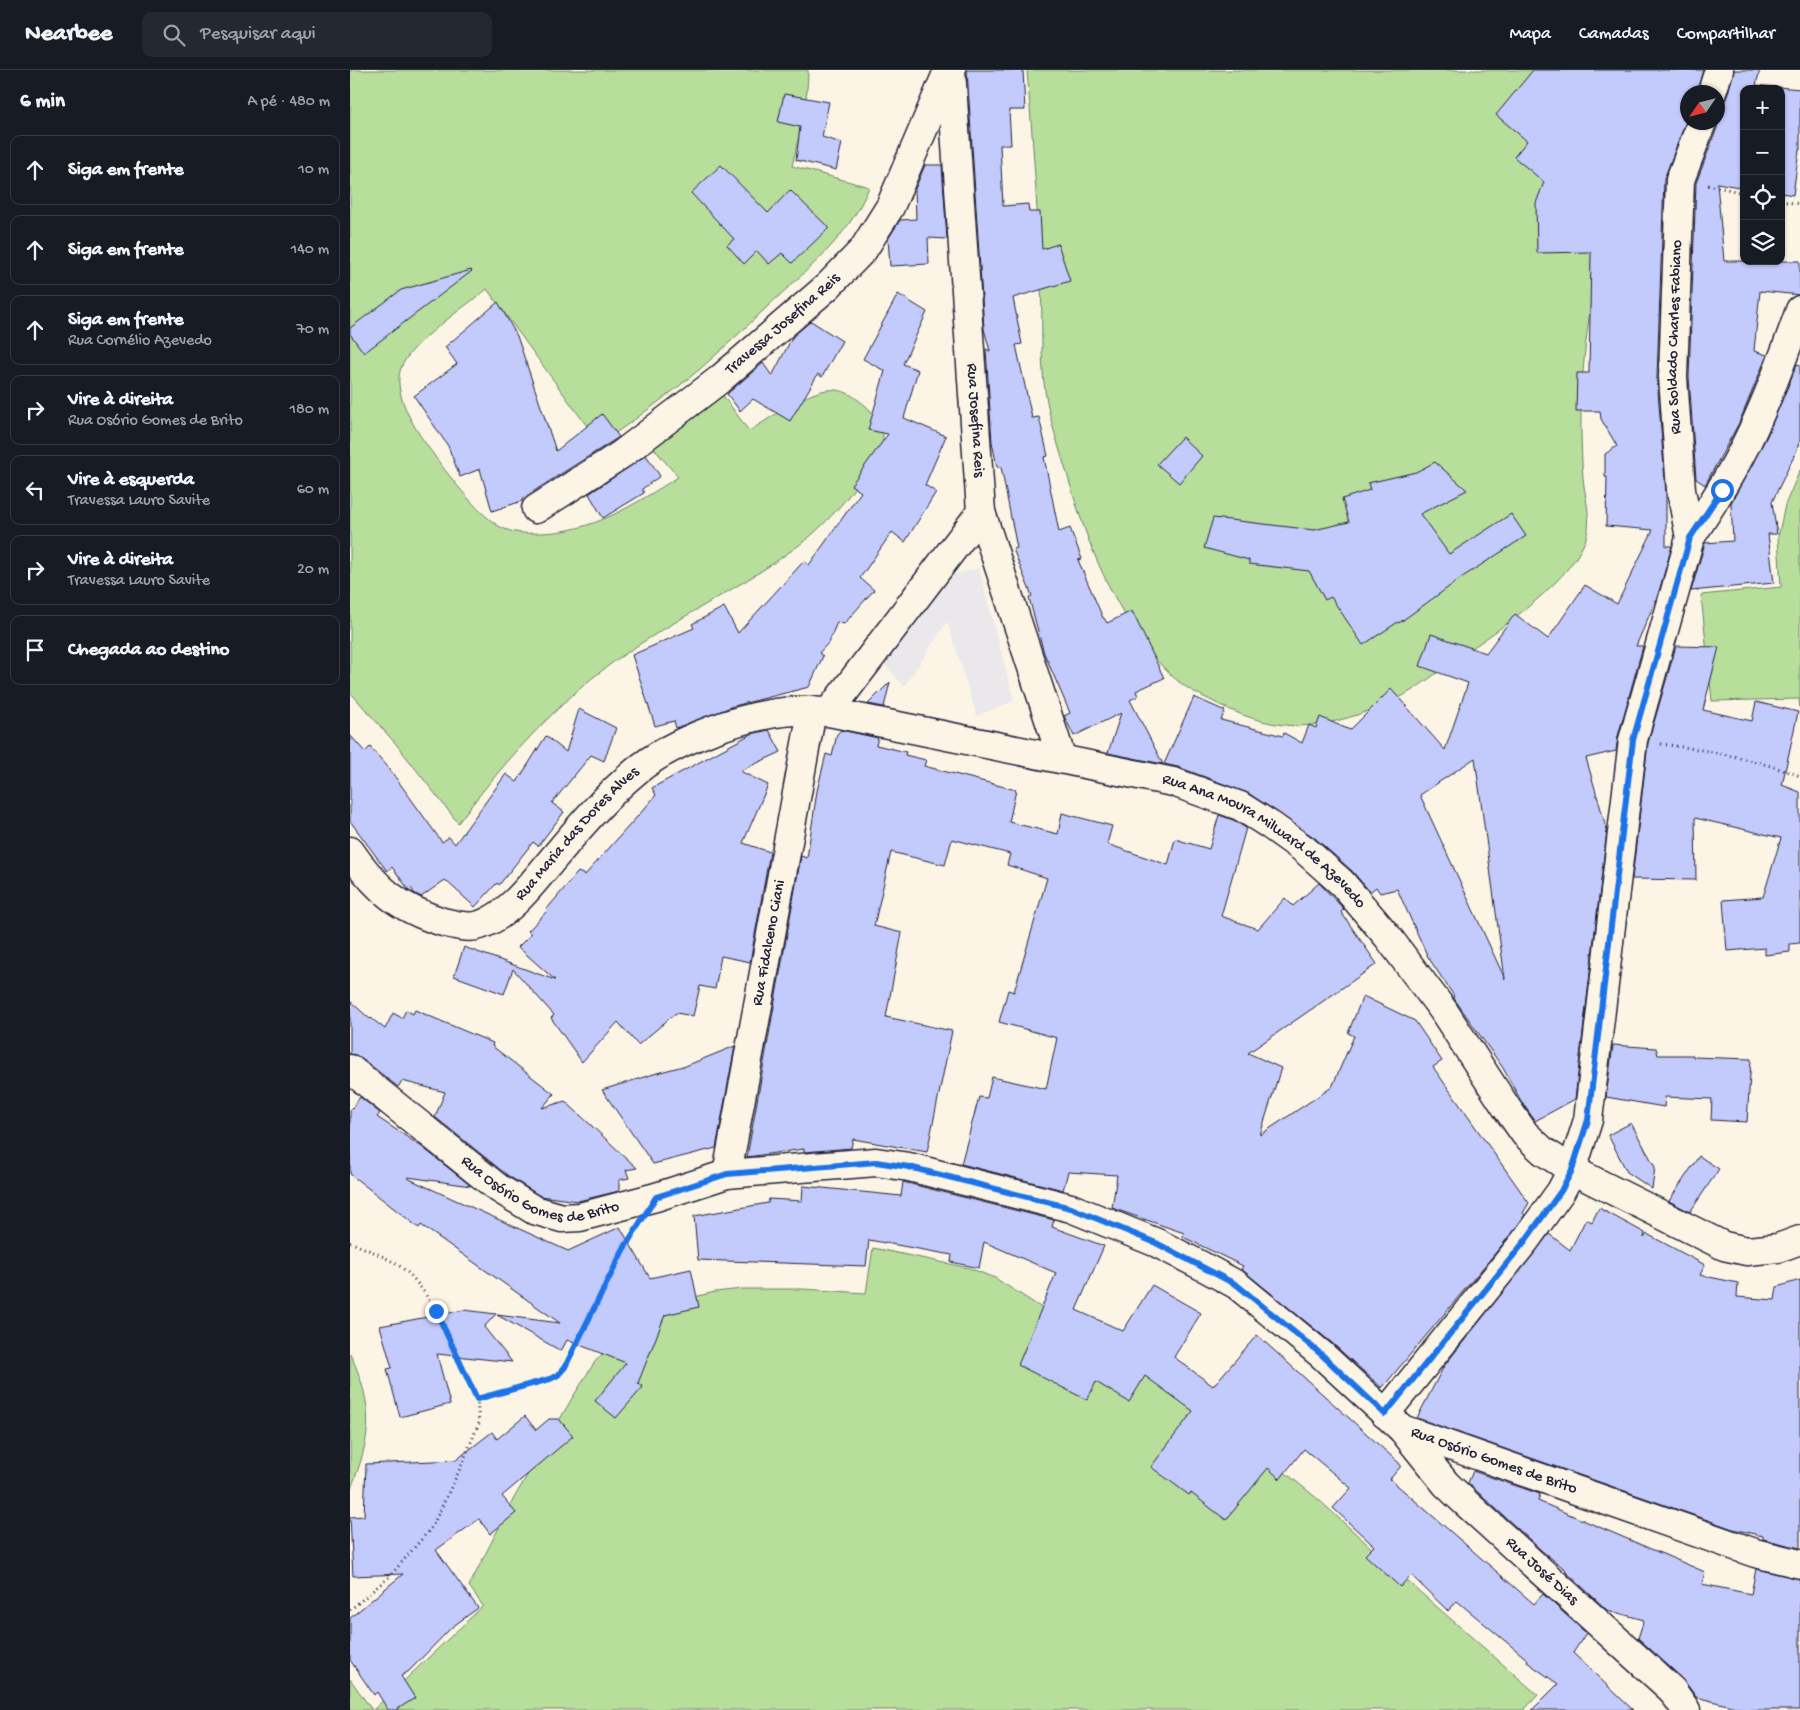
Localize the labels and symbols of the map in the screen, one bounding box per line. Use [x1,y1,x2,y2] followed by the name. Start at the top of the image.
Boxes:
[1680,85,1725,130] north arrow
[1663,239,1687,435] street label: Rua Soldado Charles Fabiano
[721,269,845,380] street label: Travessa Josefina Reis
[961,363,988,479] street label: Rua Josefina Reis
[1711,479,1734,502] route start
[512,762,644,905] street label: Rua Maria das Dores Alves
[1160,771,1369,913] street label: Rua Ana Moura Milward de Azevedo
[749,878,790,1007] street label: Rua Fidalceno Ciani
[457,1152,621,1228] street label: Rua Osório Gomes de Brito
[425,1300,448,1323] route end
[1408,1423,1579,1499] street label: Rua Osório Gomes de Brito
[1501,1534,1583,1610] street label: Rua José Dias

